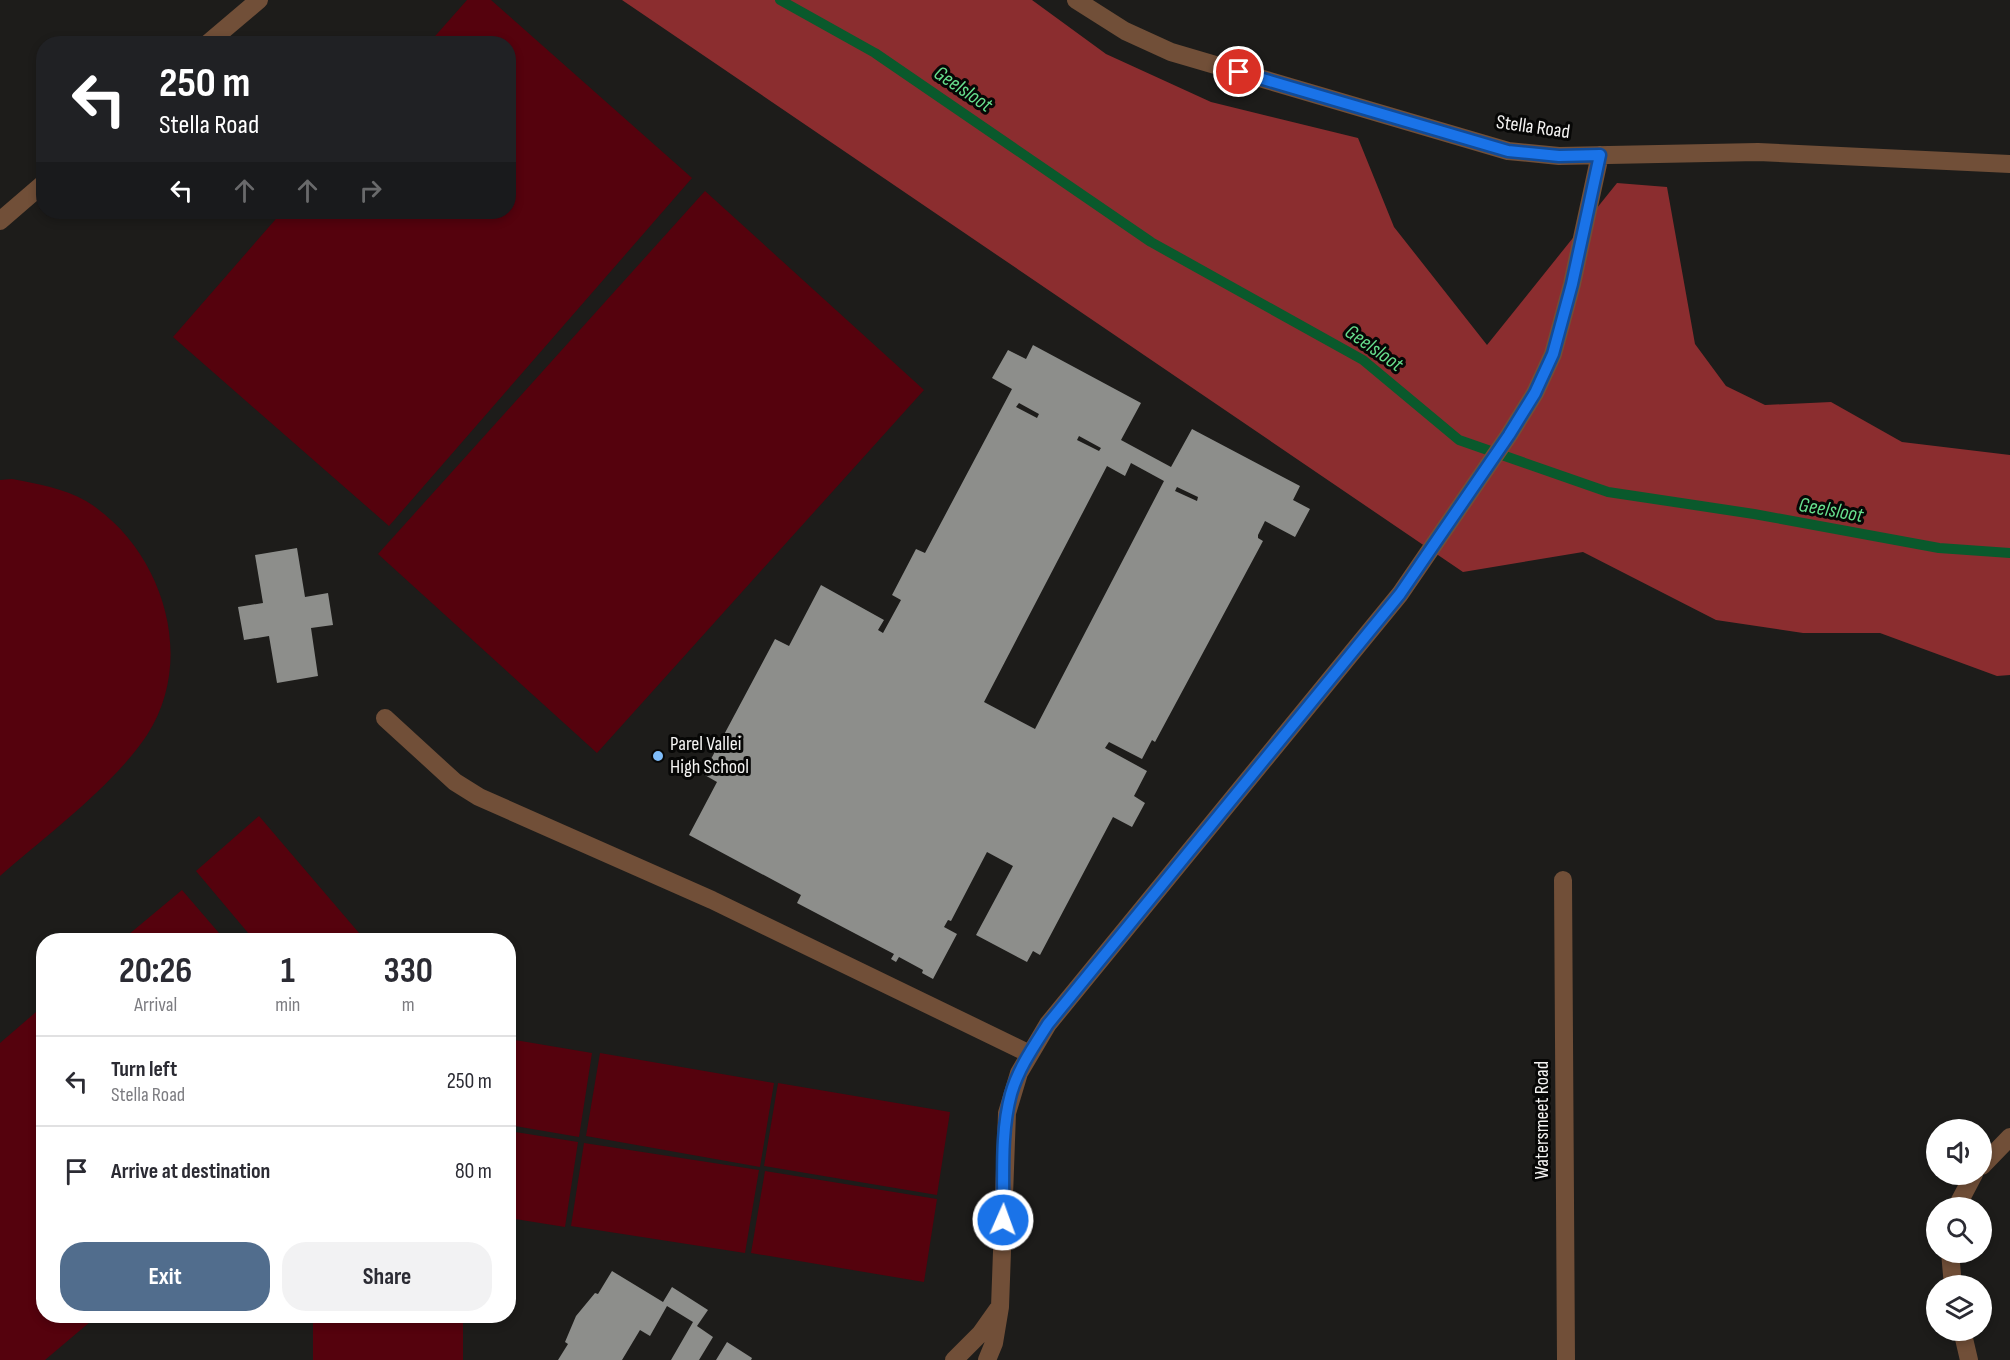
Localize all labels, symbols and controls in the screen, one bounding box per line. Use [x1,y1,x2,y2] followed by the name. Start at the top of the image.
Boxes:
[1213,46,1264,97] pin
[1222,55,1255,88] icon: arrive
[159,58,250,109] text: 250 m
[60,60,138,138] icon: left
[929,60,998,118] water label: Geelsloot
[159,109,259,141] text: Stella Road
[1495,110,1571,144] street label: Stella Road
[165,174,198,207] icon: left
[228,174,261,207] icon: ahead
[291,174,324,207] icon: ahead
[354,174,387,207] icon: right
[1340,319,1408,377] water label: Geelsloot
[1797,492,1866,528] water label: Geelsloot
[670,732,749,779] place label: Parel Vallei High School
[651,749,665,763] marker: Parel Vallei High School
[119,950,192,993] text: 20:26
[281,950,295,993] text: 1
[383,950,433,993] text: 330
[134,993,177,1017] text: Arrival
[275,993,300,1017] text: min
[402,993,415,1017] text: m
[111,1056,177,1083] text: Turn left
[1530,1061,1554,1179] street label: Watersmeet Road
[60,1065,93,1098] icon: left
[447,1068,492,1095] text: 250 m
[111,1083,185,1107] text: Stella Road
[1926,1119,1992,1341] map controls
[1926,1119,1992,1185] button: sound
[60,1155,93,1188] icon: arrive
[111,1158,270,1185] text: Arrive at destination
[455,1158,492,1185] text: 80 m
[971,1188,1035,1252] position arrow
[1926,1197,1992,1263] button: search
[60,1242,270,1311] button: Exit
[282,1242,492,1311] button: Share
[1926,1275,1992,1341] button: layers

